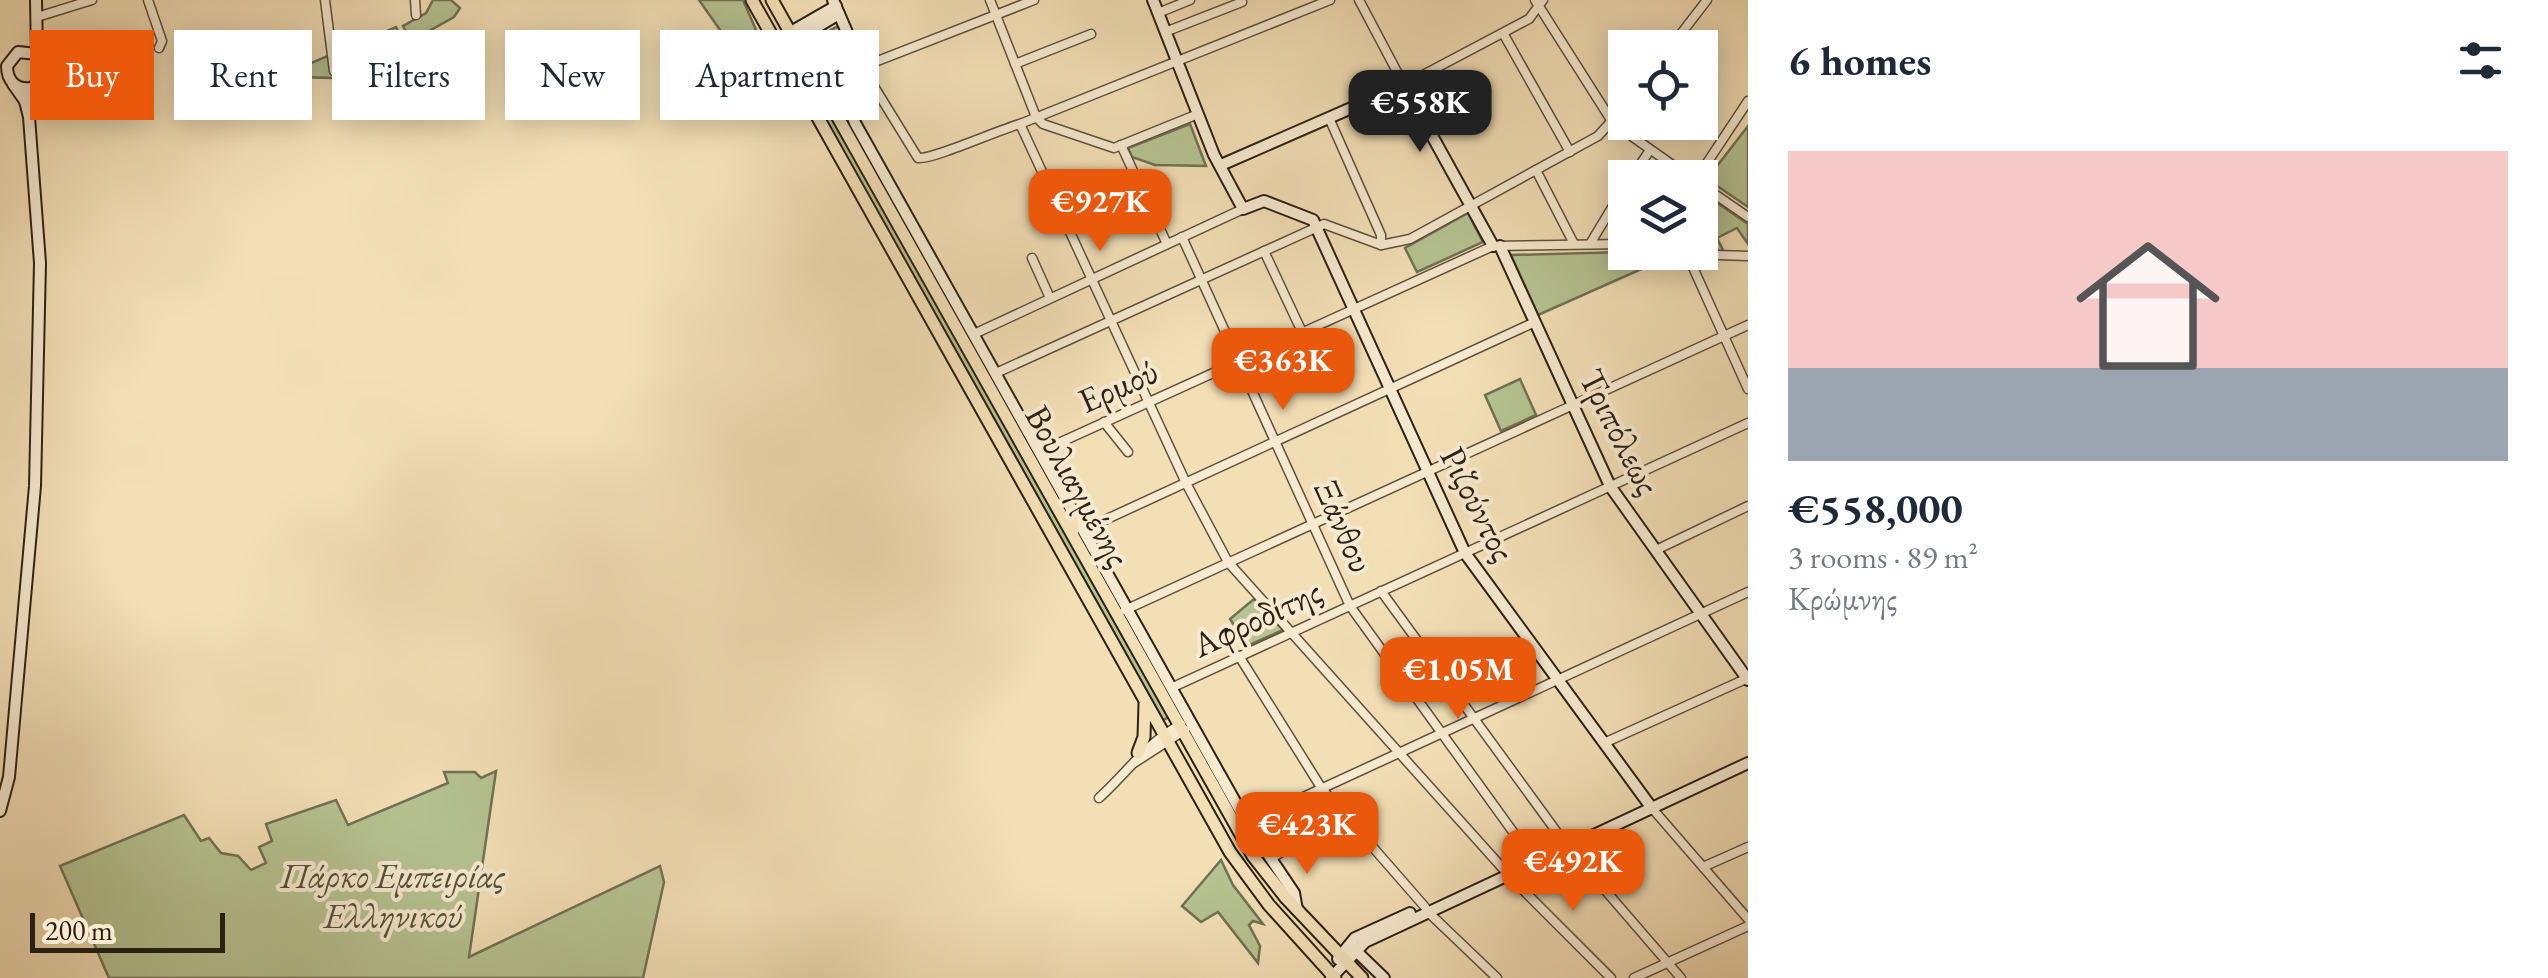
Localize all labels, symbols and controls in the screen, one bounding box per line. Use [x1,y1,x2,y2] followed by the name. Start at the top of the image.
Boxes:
[30,30,154,120] chip: Buy
[174,30,312,120] chip: Rent
[332,30,485,120] chip: Filters
[505,30,640,120] chip: New
[660,30,879,120] chip: Apartment
[1608,30,1718,270] map controls
[1608,30,1718,140] button: locate
[1788,33,1931,88] text: 6 homes
[2453,33,2508,88] icon: filters
[1350,70,1490,155] pin: €558K
[1371,81,1469,123] text: €558K
[1608,160,1718,270] button: layers
[1030,169,1170,254] pin: €927K
[1051,180,1149,222] text: €927K
[2058,216,2238,396] icon: home
[1213,328,1353,413] pin: €363K
[1234,339,1332,381] text: €363K
[1071,348,1165,423] street label: Ερμού
[1570,361,1671,502] street label: Τριπόλεως
[1016,397,1141,575] street label: Βουλιαγμένης
[1430,439,1526,569] street label: Ριζούντος
[1304,473,1385,579] street label: Ξάνθου
[1788,481,1963,536] text: €558,000
[1788,536,1978,578] text: 3 rooms · 89 m²
[1184,568,1329,667] street label: Αφροδίτης
[1788,578,1897,620] text: Κρώμνης
[1377,637,1539,722] pin: €1.05M
[1402,648,1514,690] text: €1.05M
[1237,792,1377,877] pin: €423K
[1258,803,1356,845] text: €423K
[1503,829,1643,914] pin: €492K
[1524,840,1622,882] text: €492K
[280,853,506,938] park label: Πάρκο Εμπειρίας Ελληνικού
[30,908,225,952] scale bar
[45,912,113,948] text: 200 m

